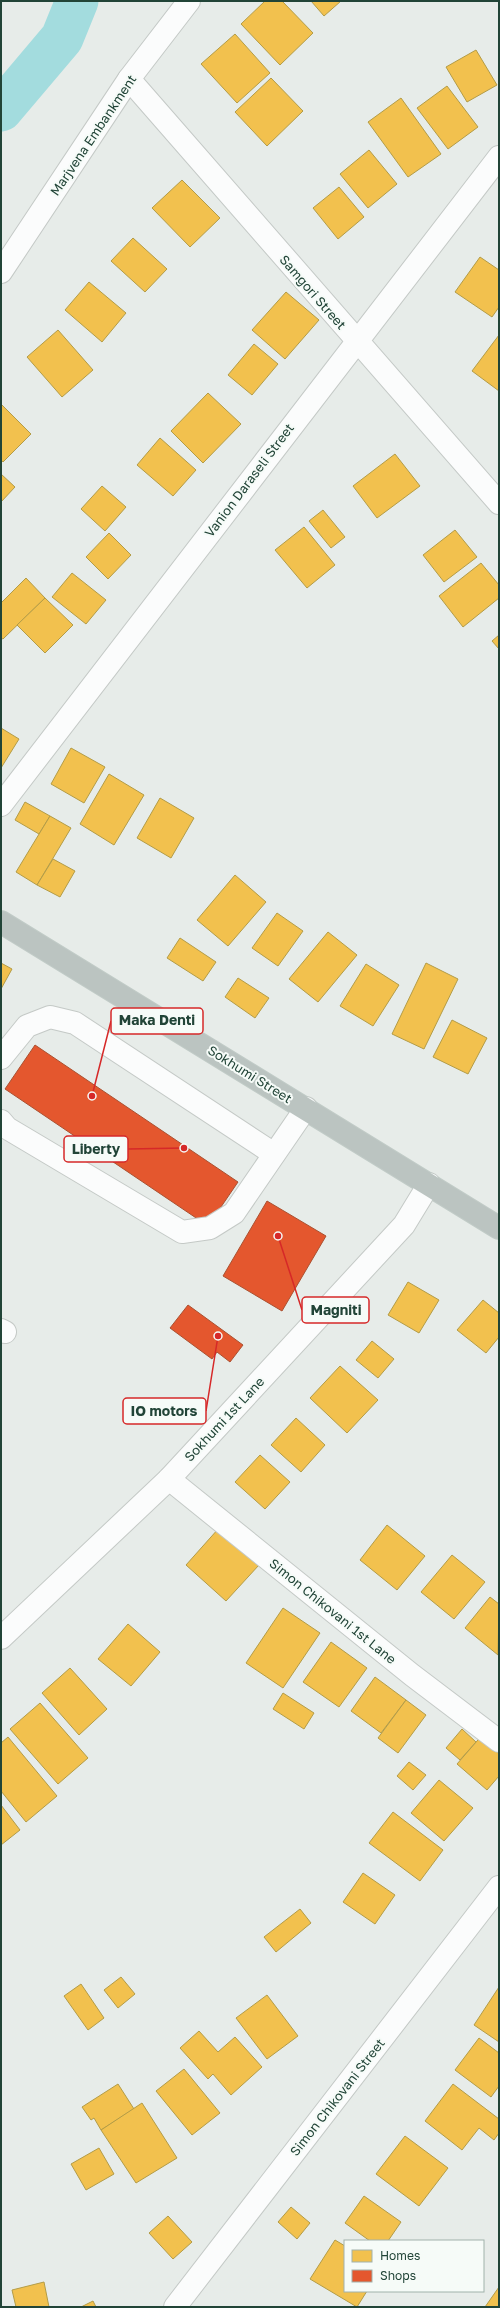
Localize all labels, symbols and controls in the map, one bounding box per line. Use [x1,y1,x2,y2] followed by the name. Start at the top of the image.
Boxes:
[47,71,139,199] street label: Marjvena Embankment
[276,252,350,332] street label: Samgori Street
[201,420,297,540] street label: Vanion Daraseli Street
[111,1008,203,1034] callout: Maka Denti
[119,1011,195,1028] text: Maka Denti
[205,1042,295,1106] street label: Sokhumi Street
[64,1136,128,1162] callout: Liberty
[72,1140,121,1157] text: Liberty
[302,1297,369,1323] callout: Magniti
[311,1301,362,1318] text: Magniti
[181,1373,267,1465] street label: Sokhumi 1st Lane
[123,1398,206,1424] callout: IO motors
[131,1402,198,1419] text: IO motors
[266,1555,400,1667] street label: Simon Chikovani 1st Lane
[286,2035,388,2159] street label: Simon Chikovani Street
[344,2240,484,2292] legend
[380,2248,420,2263] text: Homes
[380,2268,416,2283] text: Shops

